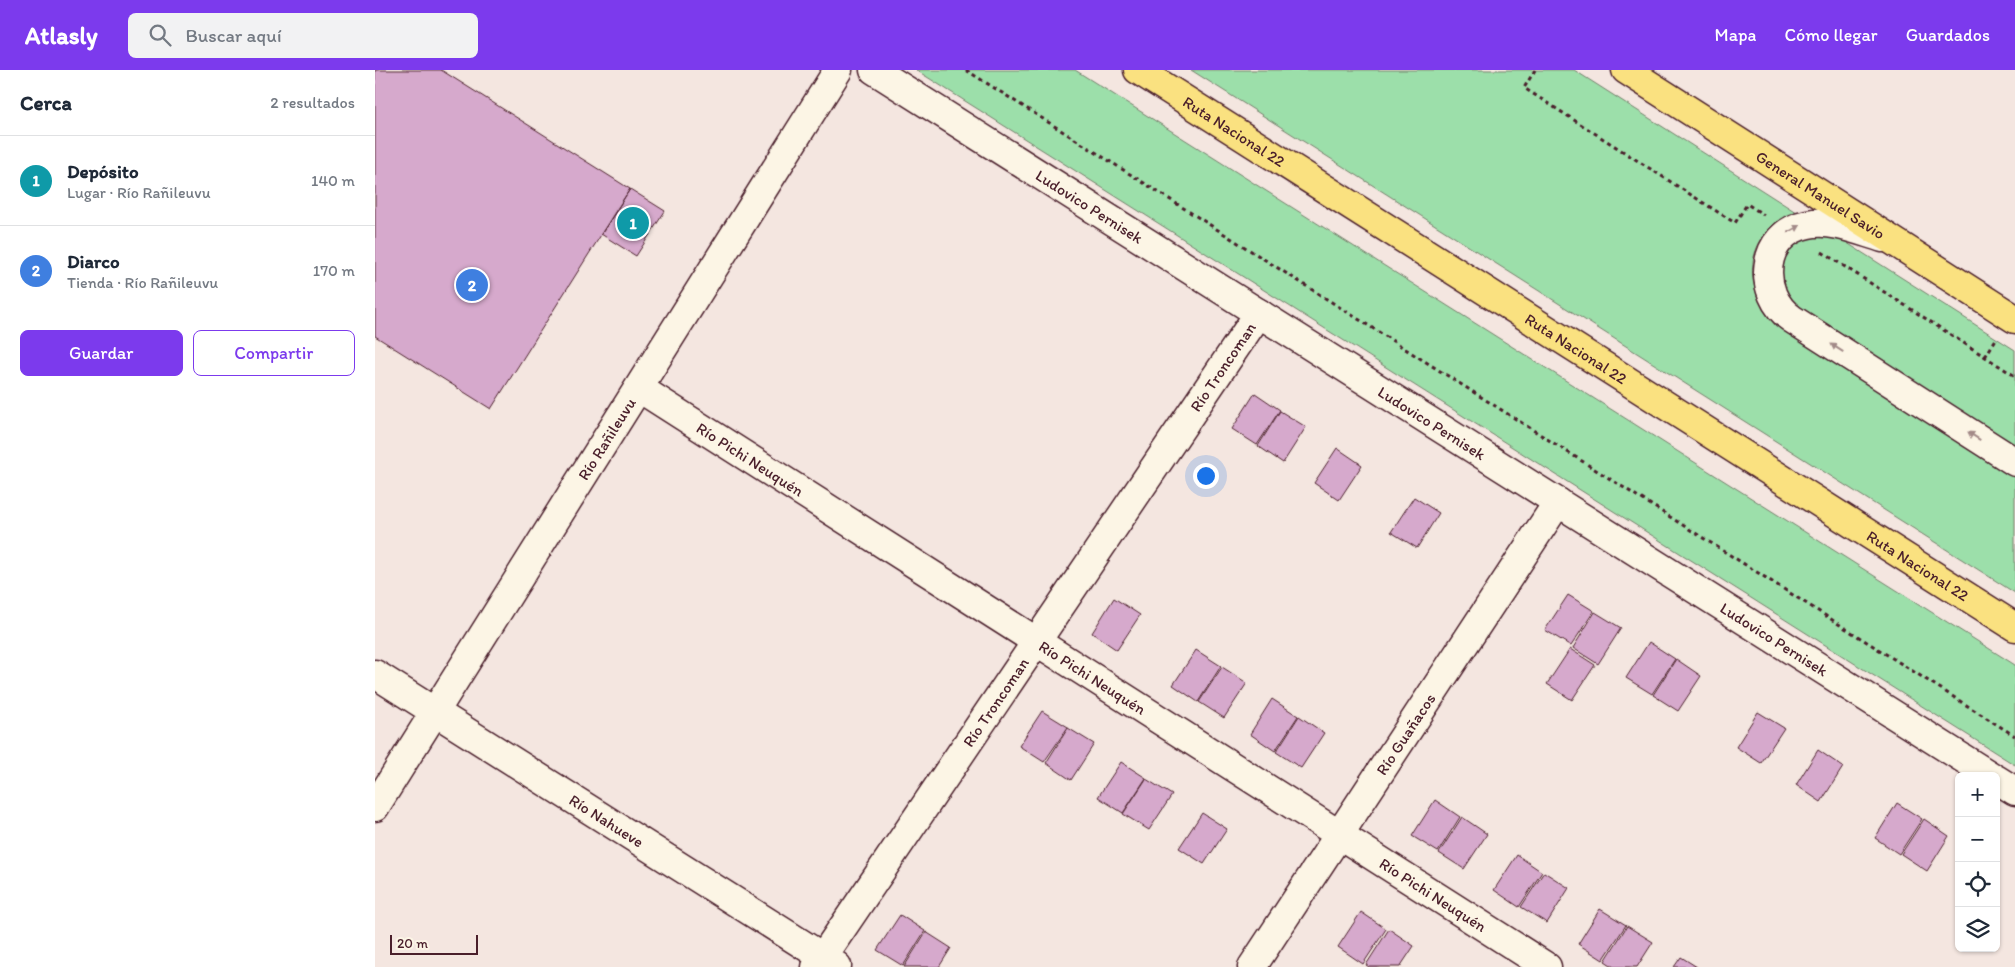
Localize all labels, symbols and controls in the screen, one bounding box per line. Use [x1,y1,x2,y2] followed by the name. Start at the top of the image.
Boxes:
[128,13,478,58] search box
[25,21,98,50] text: Atlasly
[146,21,174,49] icon: search
[186,24,282,47] text: Buscar aquí
[1715,24,1756,46] text: Mapa
[1784,24,1878,46] text: Cómo llegar
[1906,24,1990,46] text: Guardados
[20,90,72,115] text: Cerca
[1179,92,1289,171] street label: Ruta Nacional 22
[270,93,355,112] text: 2 resultados
[1752,147,1888,243] street label: General Manuel Savio
[67,160,139,183] text: Depósito
[1032,166,1147,248] street label: Ludovico Pernisek
[32,171,40,190] text: 1
[311,171,355,190] text: 140 m
[67,183,211,202] text: Lugar · Río Rañileuvu
[617,204,649,242] pin: 1
[1788,225,1801,234] one-way arrow
[67,250,120,273] text: Diarco
[32,261,40,280] text: 2
[313,261,355,280] text: 170 m
[456,266,488,304] pin: 2
[67,273,218,292] text: Tienda · Río Rañileuvu
[1521,309,1631,388] street label: Ruta Nacional 22
[1186,318,1260,415] street label: Río Troncoman
[20,330,183,376] button: Guardar
[193,330,355,376] button: Compartir
[1830,343,1844,353] one-way arrow
[1374,382,1489,464] street label: Ludovico Pernisek
[574,394,640,484] street label: Río Rañileuvu
[693,418,807,501] street label: Río Pichi Neuquén
[1967,431,1981,440] one-way arrow
[1193,463,1219,489] your location
[1863,526,1973,606] street label: Ruta Nacional 22
[1717,598,1832,681] street label: Ludovico Pernisek
[1035,637,1149,719] street label: Río Pichi Neuquén
[959,654,1033,751] street label: Río Troncoman
[1372,690,1440,779] street label: Río Guañacos
[1955,772,2000,952] map controls
[1955,772,2000,817] button: +
[566,790,647,851] street label: Río Nahueve
[1955,817,2000,862] button: −
[1376,854,1490,936] street label: Río Pichi Neuquén
[1955,862,2000,907] button: locate
[1955,907,2000,952] button: layers
[390,932,477,955] scale bar
[397,935,428,952] text: 20 m

